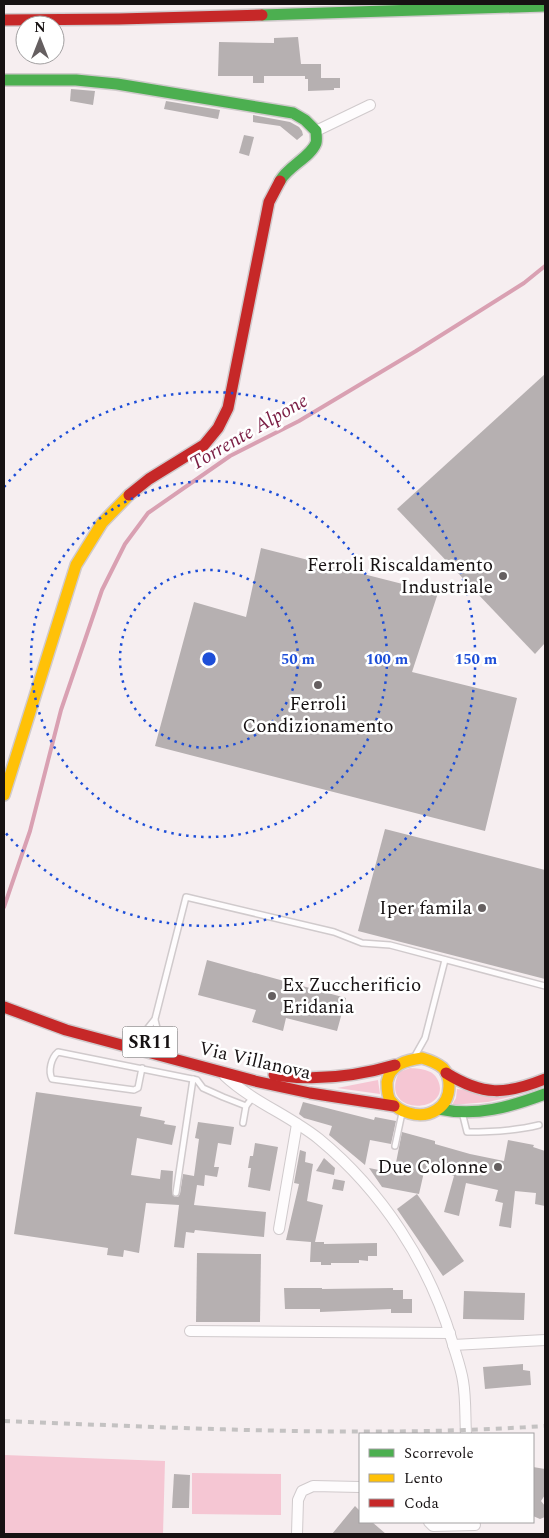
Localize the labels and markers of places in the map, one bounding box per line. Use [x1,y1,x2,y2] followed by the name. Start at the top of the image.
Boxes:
[307,551,493,602] place label: Ferroli Riscaldamento Industriale
[497,570,509,582] marker: Ferroli Riscaldamento Industriale
[200,650,218,668] centre of rings
[312,679,324,691] marker: Ferroli Condizionamento
[243,690,393,741] place label: Ferroli Condizionamento
[379,894,473,923] place label: Iper famila
[476,902,488,914] marker: Iper famila
[282,971,421,1022] place label: Ex Zuccherificio Eridania
[266,990,278,1002] marker: Ex Zuccherificio Eridania
[377,1153,488,1182] place label: Due Colonne
[492,1161,504,1173] marker: Due Colonne

